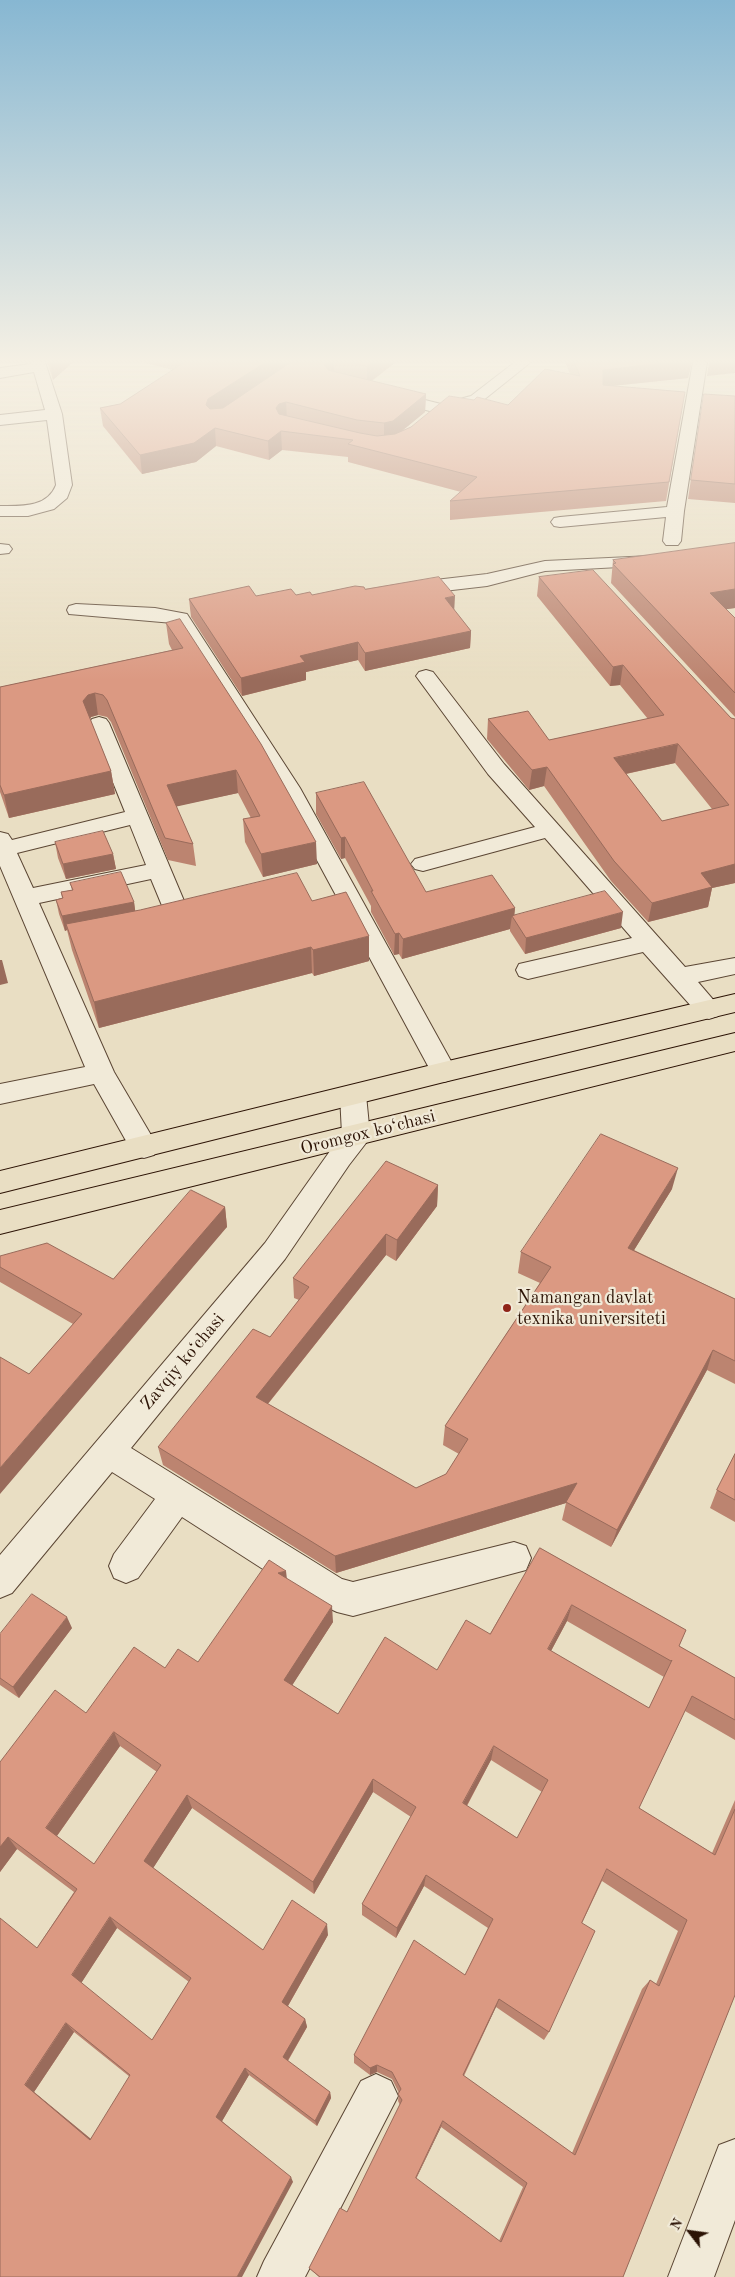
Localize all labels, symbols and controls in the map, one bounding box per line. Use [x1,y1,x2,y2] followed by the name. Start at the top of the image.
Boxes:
[298,1106,438,1160] street label: Oromgox ko‘chasi
[517,1287,666,1330] place label: Namangan davlat texnika universiteti
[501,1302,513,1314] marker: Namangan davlat texnika universiteti
[136,1309,230,1415] street label: Zavqiy koʻchasi
[665,2207,715,2257] north arrow
[668,2216,686,2233] text: N

